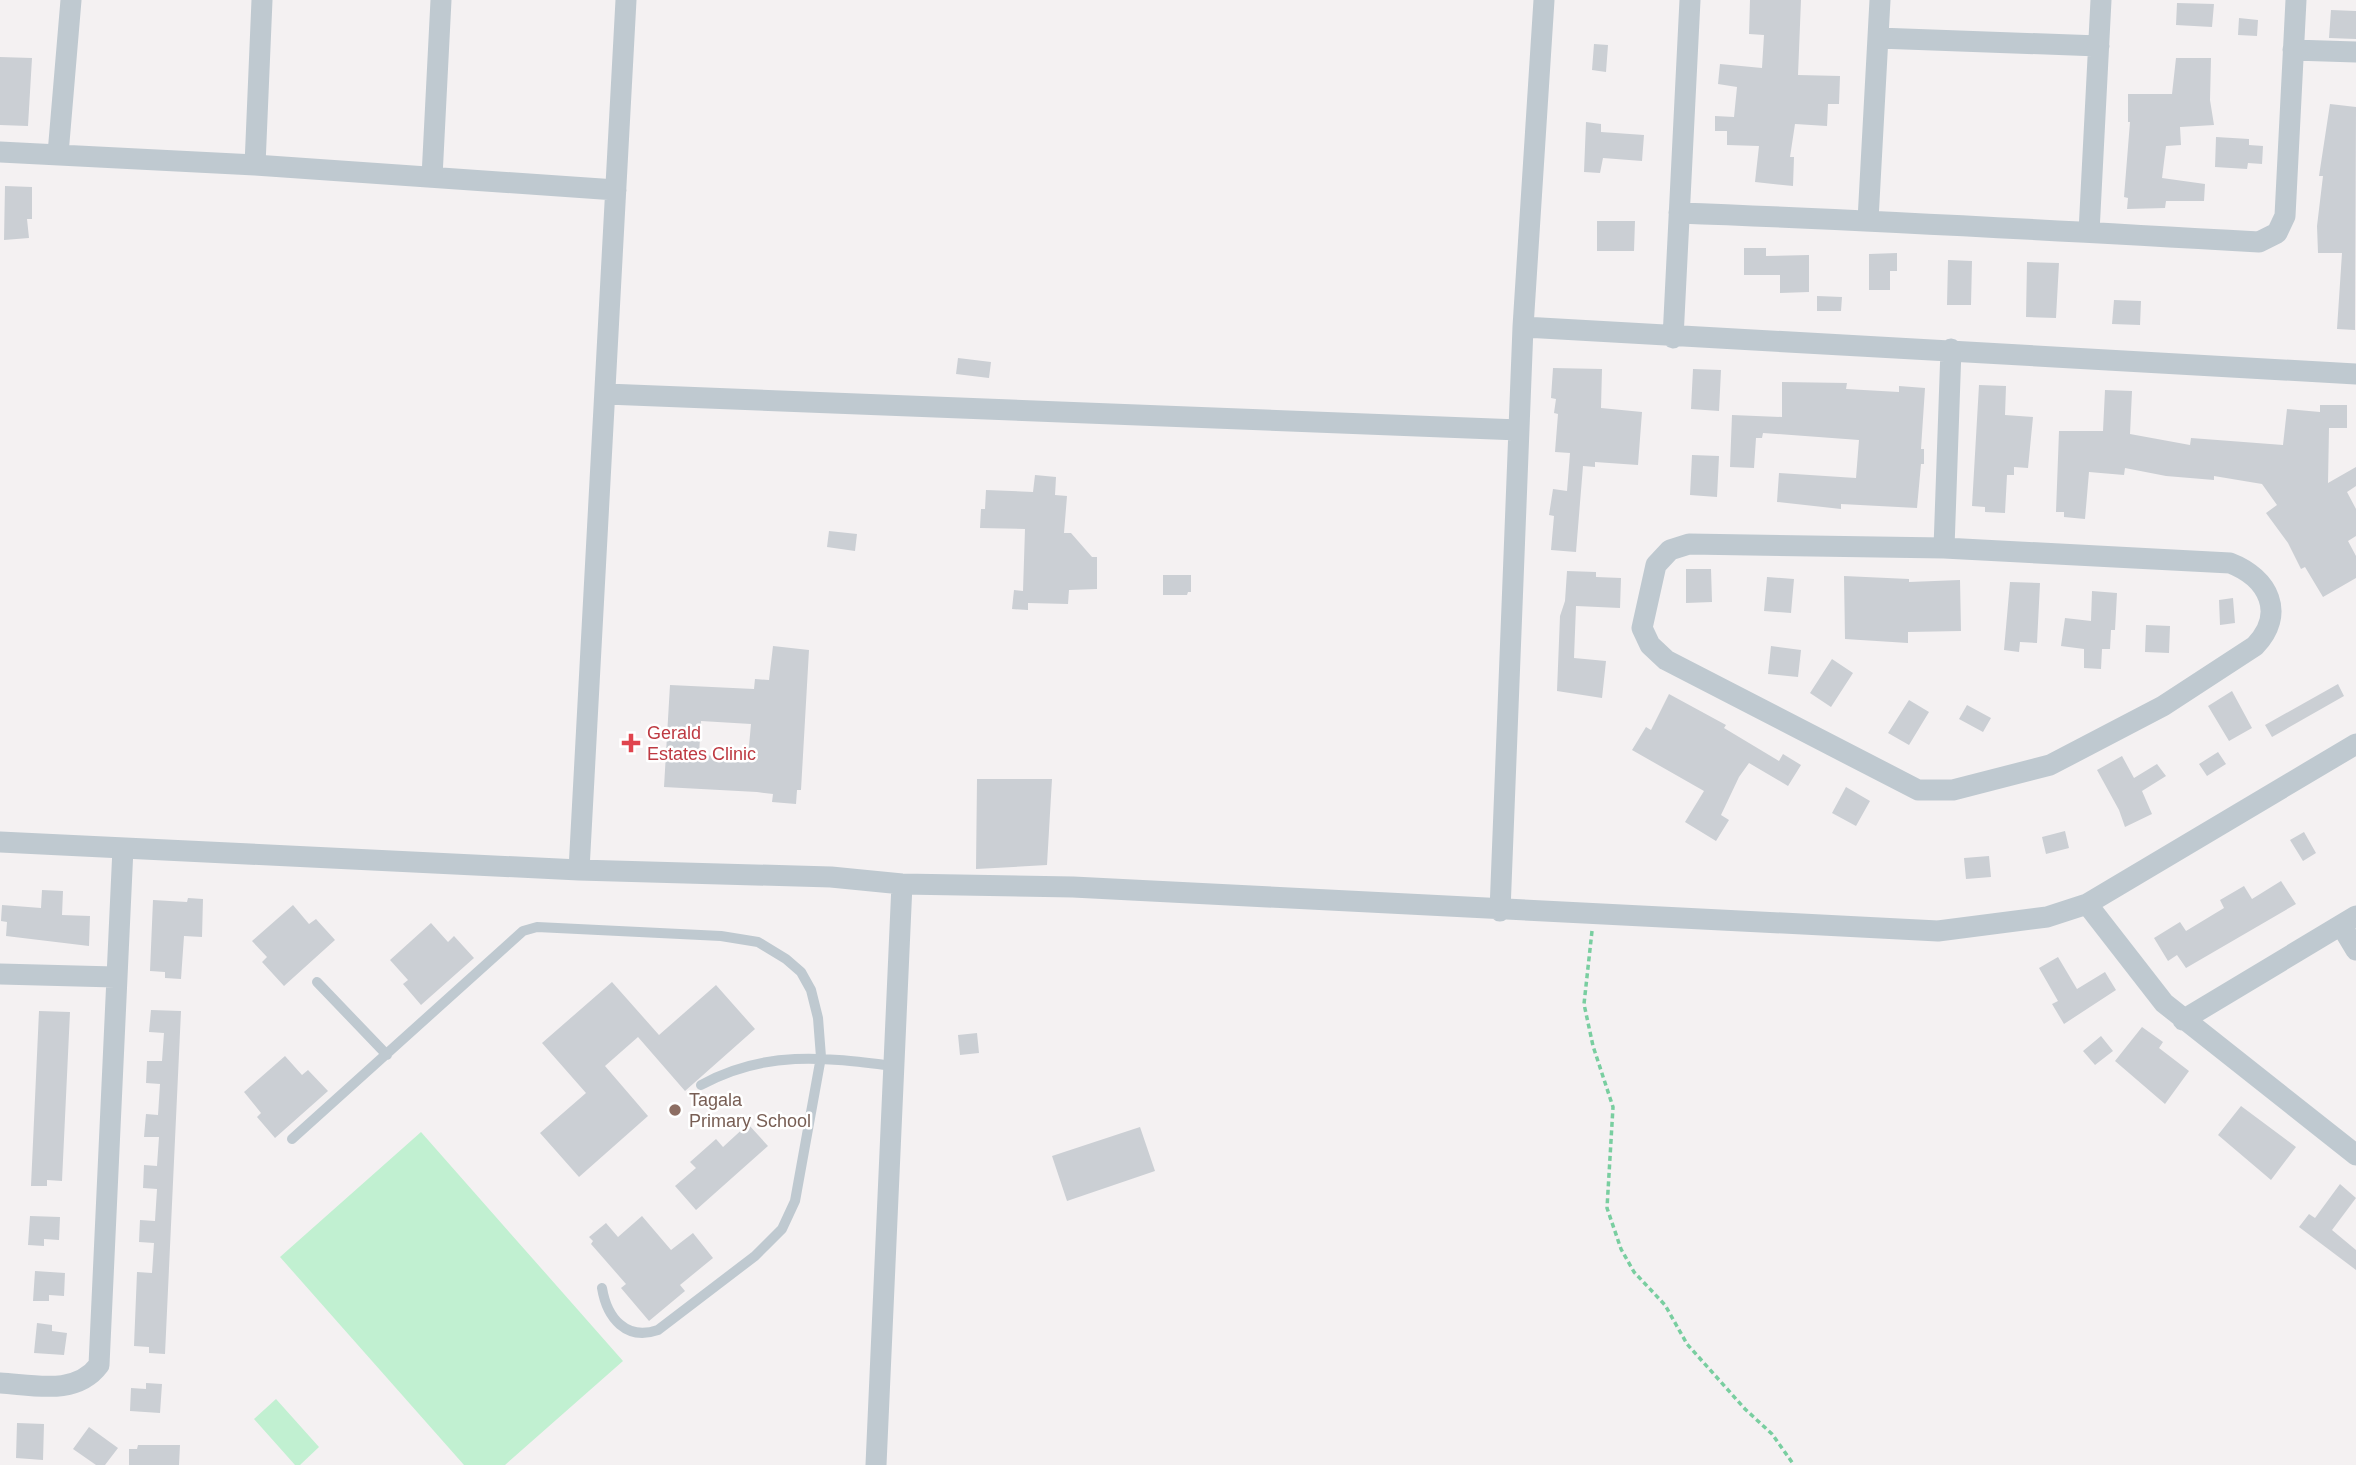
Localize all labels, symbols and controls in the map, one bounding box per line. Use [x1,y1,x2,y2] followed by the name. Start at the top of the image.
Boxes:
[647,723,756,764] place label: Gerald Estates Clinic
[621,733,641,753] marker: Gerald Estates Clinic
[689,1090,811,1131] place label: Tagala Primary School
[667,1102,683,1118] marker: Tagala Primary School

